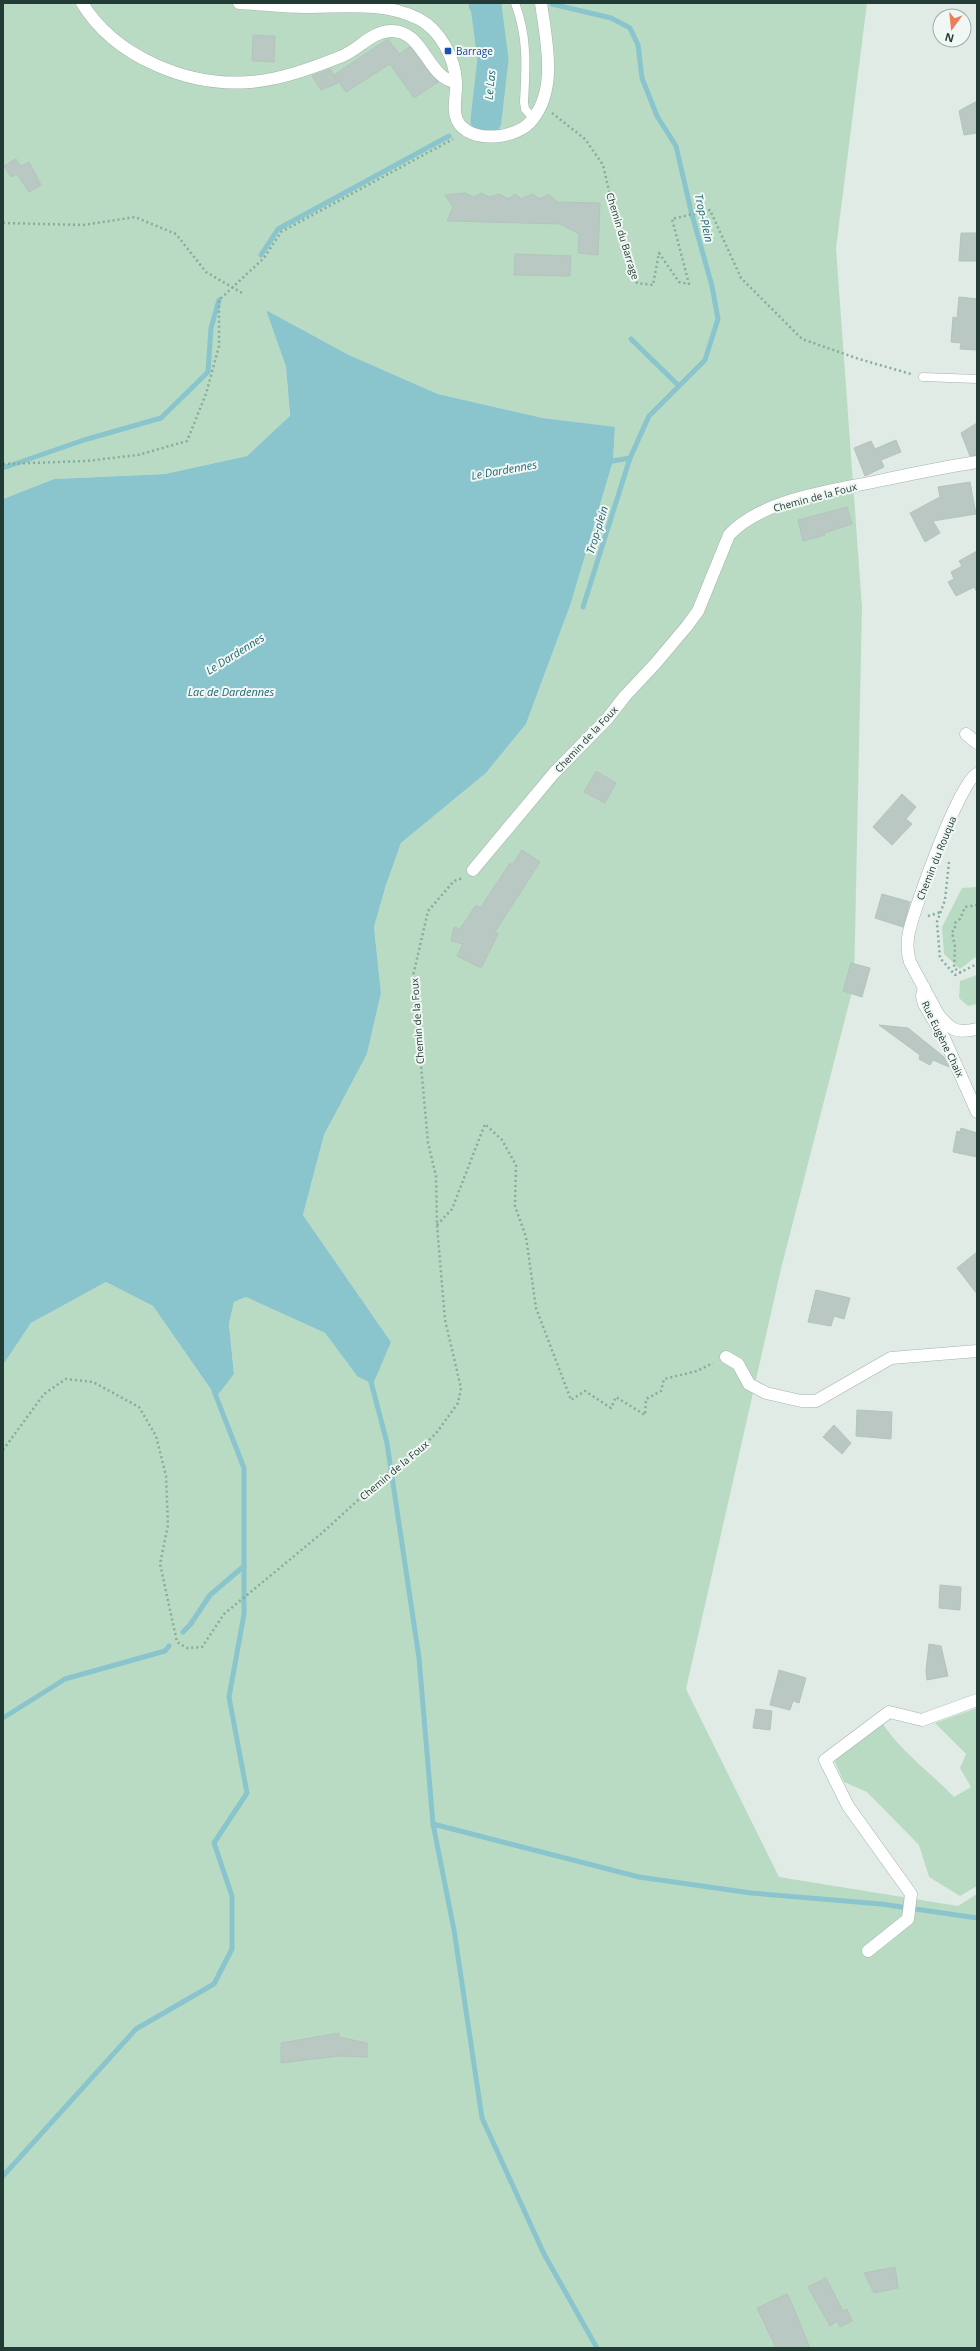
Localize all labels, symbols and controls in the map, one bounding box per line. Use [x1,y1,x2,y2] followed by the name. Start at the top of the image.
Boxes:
[932,8,972,48] north arrow
[943,30,956,47] text: N
[456,44,493,58] place label: Barrage
[443,46,453,56] marker: Barrage
[480,69,499,101] water label: Le Las
[603,191,643,282] street label: Chemin du Barrage
[692,192,717,244] water label: Trop-Plein
[470,456,538,483] water label: Le Dardennes
[772,479,859,515] street label: Chemin de la Foux
[582,504,611,556] water label: Trop-plein
[203,630,267,677] water label: Le Dardennes
[188,684,275,699] water label: Lac de Dardennes
[552,702,621,775] street label: Chemin de la Foux
[913,814,959,902] street label: Chemin du Rouqua
[407,977,427,1064] street label: Chemin de la Foux
[918,998,968,1080] street label: Rue Eugène Chaix
[357,1436,432,1503] street label: Chemin de la Foux

